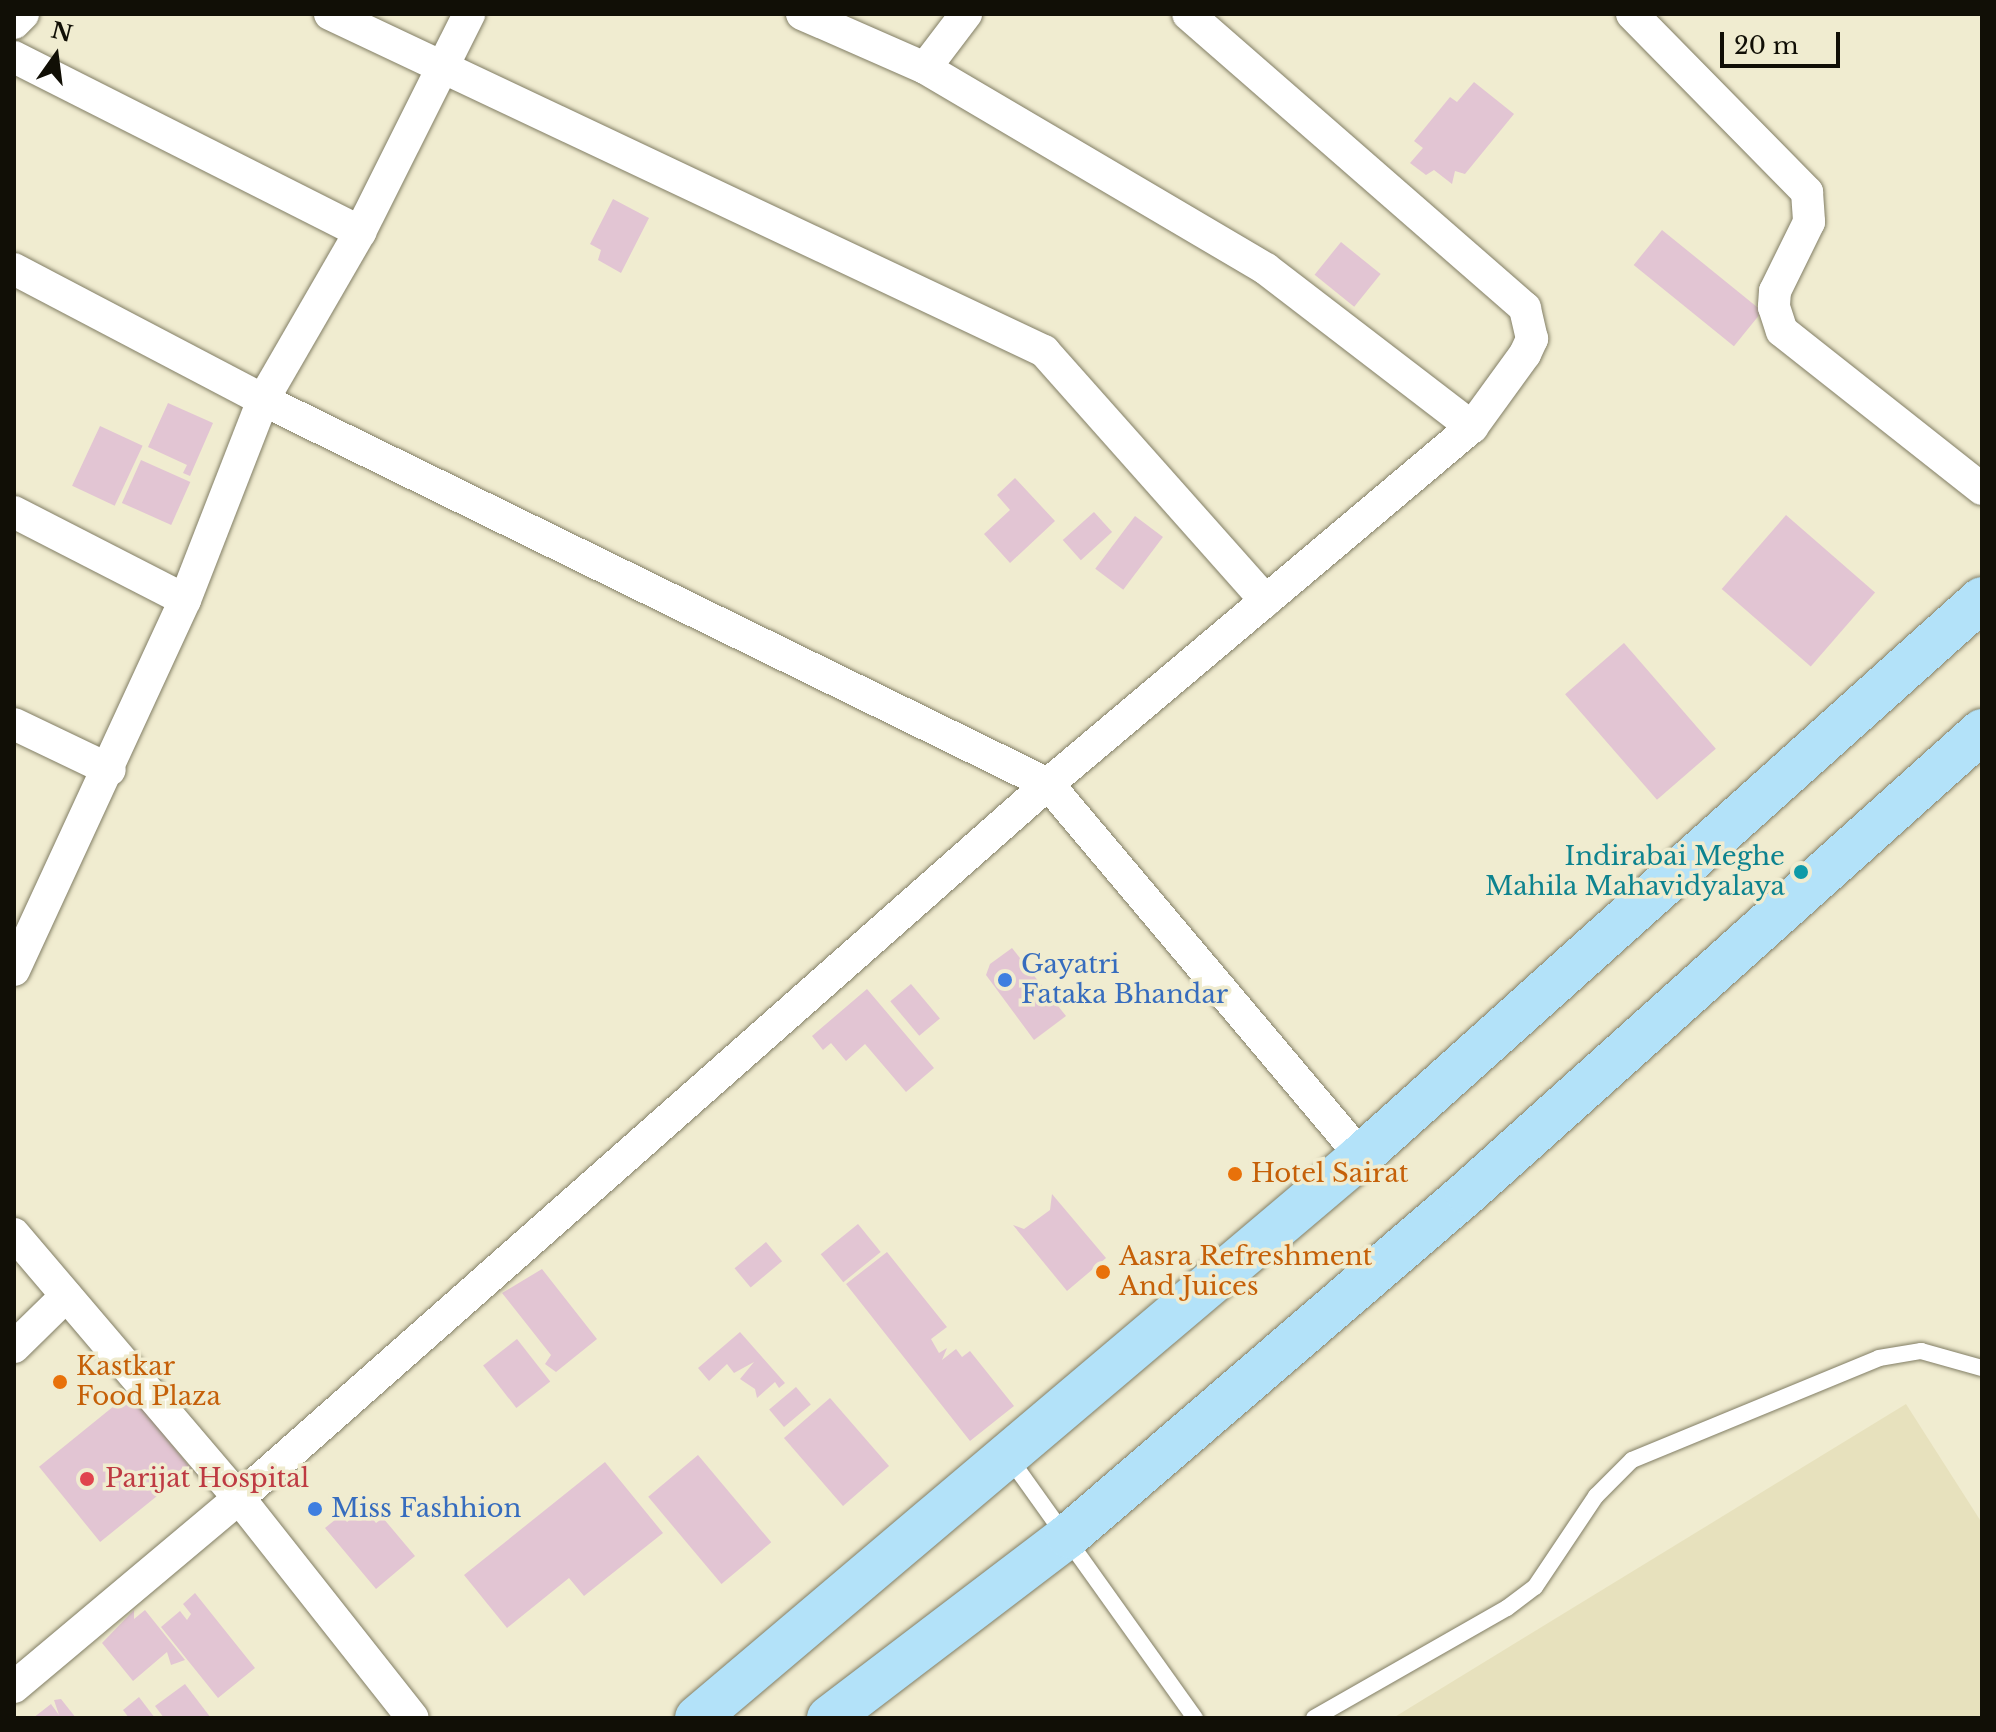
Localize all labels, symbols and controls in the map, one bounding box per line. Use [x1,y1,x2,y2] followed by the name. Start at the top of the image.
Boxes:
[16,16,96,96] north arrow
[1724,16,1844,66] scale bar
[49,17,75,48] text: N
[1734,31,1799,60] text: 20 m
[1485,841,1785,902] place label: Indirabai Meghe Mahila Mahavidyalaya
[1792,863,1810,881] marker: Indirabai Meghe Mahila Mahavidyalaya
[1021,949,1229,1010] place label: Gayatri Fataka Bhandar
[996,971,1014,989] marker: Gayatri Fataka Bhandar
[1251,1158,1409,1190] place label: Hotel Sairat
[1226,1165,1244,1183] marker: Hotel Sairat
[1119,1241,1373,1302] place label: Aasra Refreshment And Juices
[1094,1263,1112,1281] marker: Aasra Refreshment And Juices
[76,1351,221,1412] place label: Kastkar Food Plaza
[51,1373,69,1391] marker: Kastkar Food Plaza
[105,1463,309,1495] place label: Parijat Hospital
[76,1468,98,1490] marker: Parijat Hospital
[331,1493,522,1525] place label: Miss Fashhion
[306,1500,324,1518] marker: Miss Fashhion

